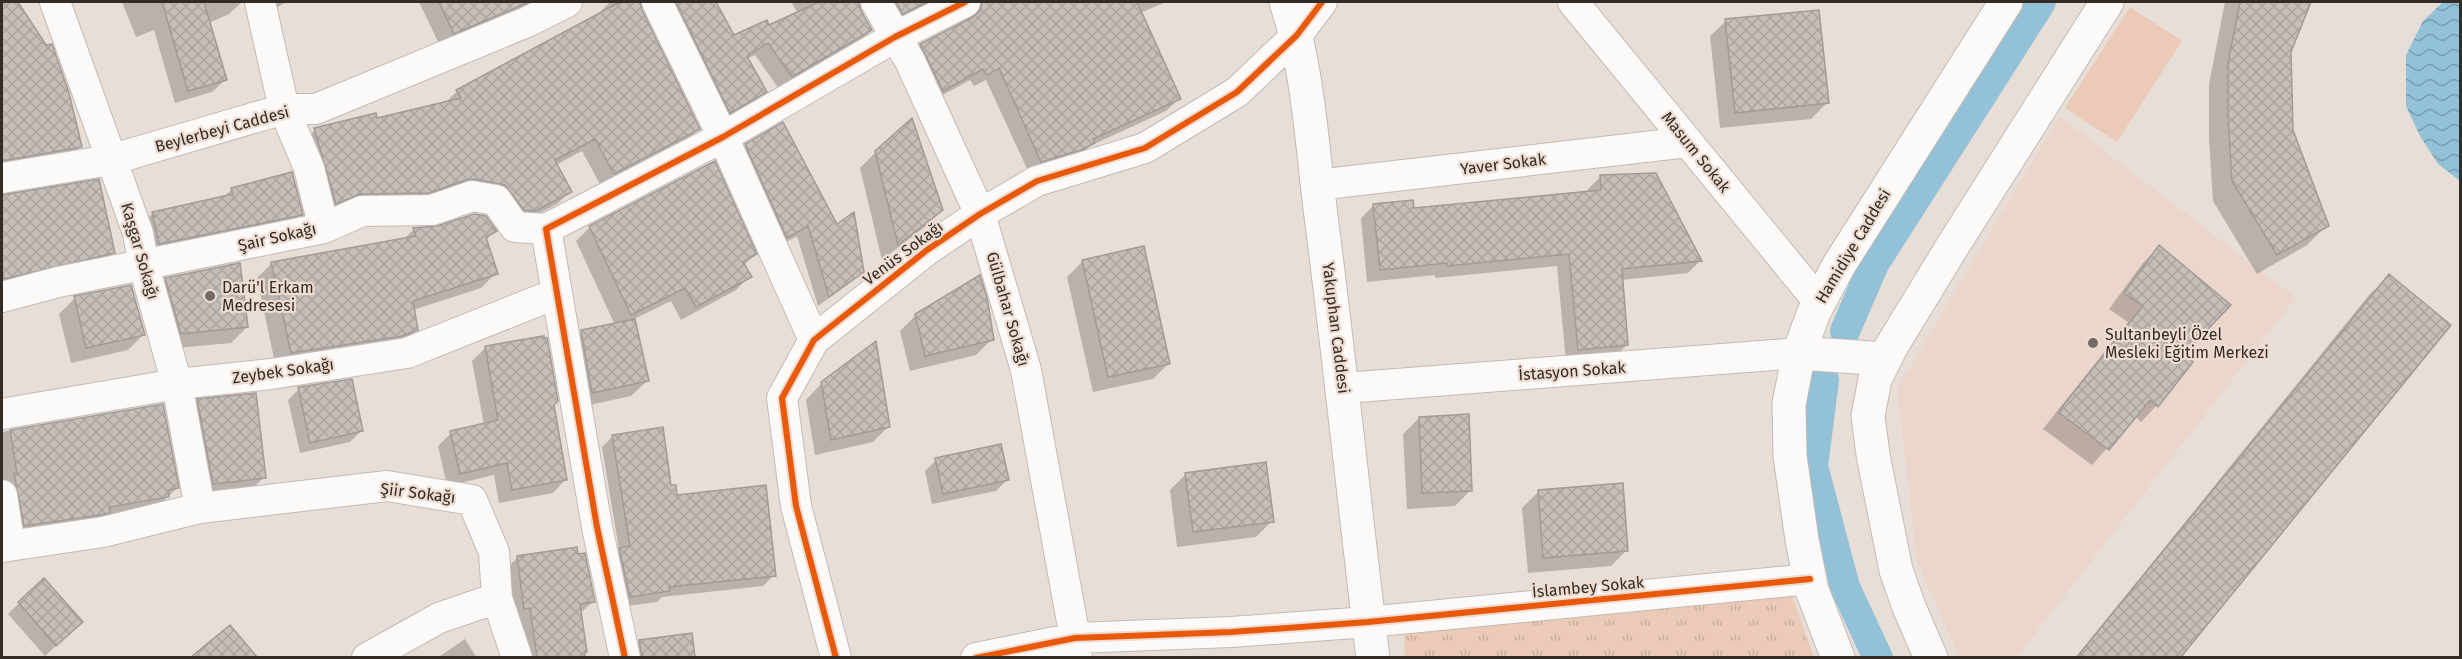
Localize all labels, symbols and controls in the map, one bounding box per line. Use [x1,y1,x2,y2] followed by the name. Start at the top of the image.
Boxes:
[153,102,291,156] street label: Beylerbeyi Caddesi
[1658,108,1735,197] street label: Masum Sokak
[1459,149,1548,179] street label: Yaver Sokak
[1811,185,1895,307] street label: Hamidiye Caddesi
[116,200,163,302] street label: Kaşgar Sokağı
[859,217,947,289] street label: Venüs Sokağı
[236,219,318,256] street label: Şair Sokağı
[983,250,1033,368] street label: Gülbahar Sokağı
[1319,261,1353,395] street label: Yakuphan Caddesi
[222,278,314,315] place label: Darü'l Erkam Medresesi
[203,289,217,303] marker: Darü'l Erkam Medresesi
[2105,325,2269,362] place label: Sultanbeyli Özel Mesleki Eğitim Merkezi
[2086,336,2100,350] marker: Sultanbeyli Özel Mesleki Eğitim Merkezi
[231,354,335,388] street label: Zeybek Sokağı
[1518,357,1627,384] street label: İstasyon Sokak
[379,479,457,508] street label: Şiir Sokağı
[1531,572,1646,601] street label: İslambey Sokak

